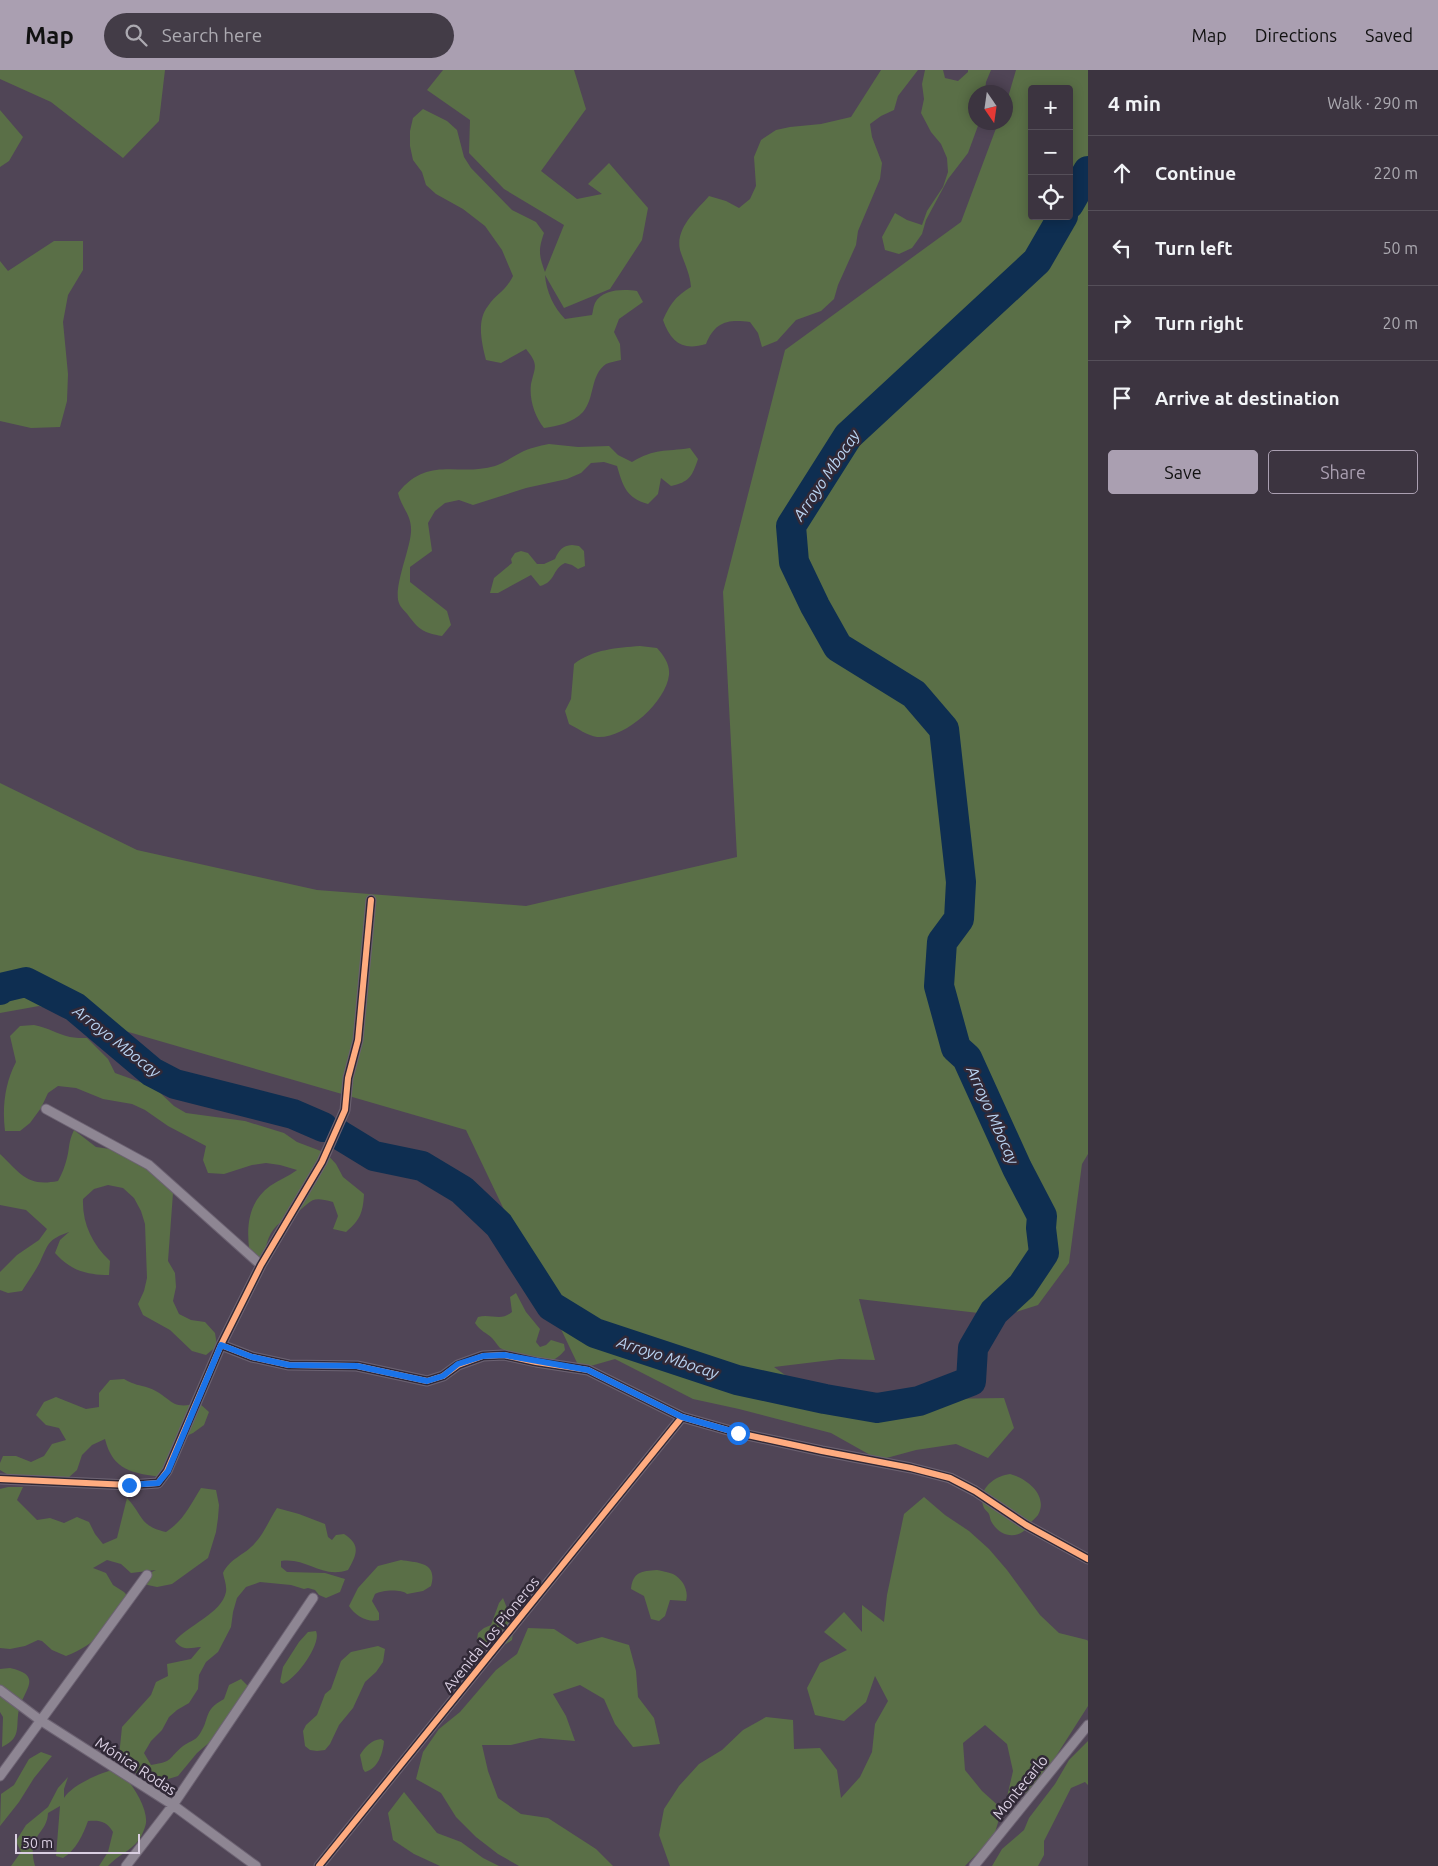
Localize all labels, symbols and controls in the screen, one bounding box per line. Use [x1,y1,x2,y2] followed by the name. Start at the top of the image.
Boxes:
[104,13,454,58] search box
[122,21,150,49] icon: search
[25,22,74,49] text: Map
[162,24,262,46] text: Search here
[1191,25,1227,45] text: Map
[1255,25,1337,45] text: Directions
[1365,25,1413,45] text: Saved
[968,85,1013,130] north arrow
[1028,85,1073,220] map controls
[1028,85,1073,130] button: +
[1108,91,1161,115] text: 4 min
[1327,94,1418,112] text: Walk · 290 m
[1028,130,1073,175] button: −
[1108,159,1136,187] icon: ahead
[1155,162,1236,184] text: Continue
[1373,164,1418,182] text: 220 m
[1028,175,1073,220] button: locate
[1108,234,1136,262] icon: left
[1155,237,1233,259] text: Turn left
[1382,239,1418,257] text: 50 m
[1108,309,1136,337] icon: right
[1155,312,1243,334] text: Turn right
[1382,314,1418,332] text: 20 m
[1108,384,1136,412] icon: arrive
[1155,387,1340,409] text: Arrive at destination
[788,426,863,525] water label: Arroyo Mbocay
[1108,450,1258,494] button: Save
[1268,450,1418,494] button: Share
[69,1001,164,1081] water label: Arroyo Mbocay
[963,1062,1023,1167] water label: Arroyo Mbocay
[614,1332,721,1382] water label: Arroyo Mbocay
[727,1422,750,1445] route start
[118,1474,141,1497] route end
[439,1573,543,1695] street label: Avenida Los Pioneros
[92,1733,180,1799] street label: Mónica Rodas
[989,1752,1051,1822] street label: Montecarlo
[15,1831,140,1854] scale bar
[22,1835,53,1851] text: 50 m

